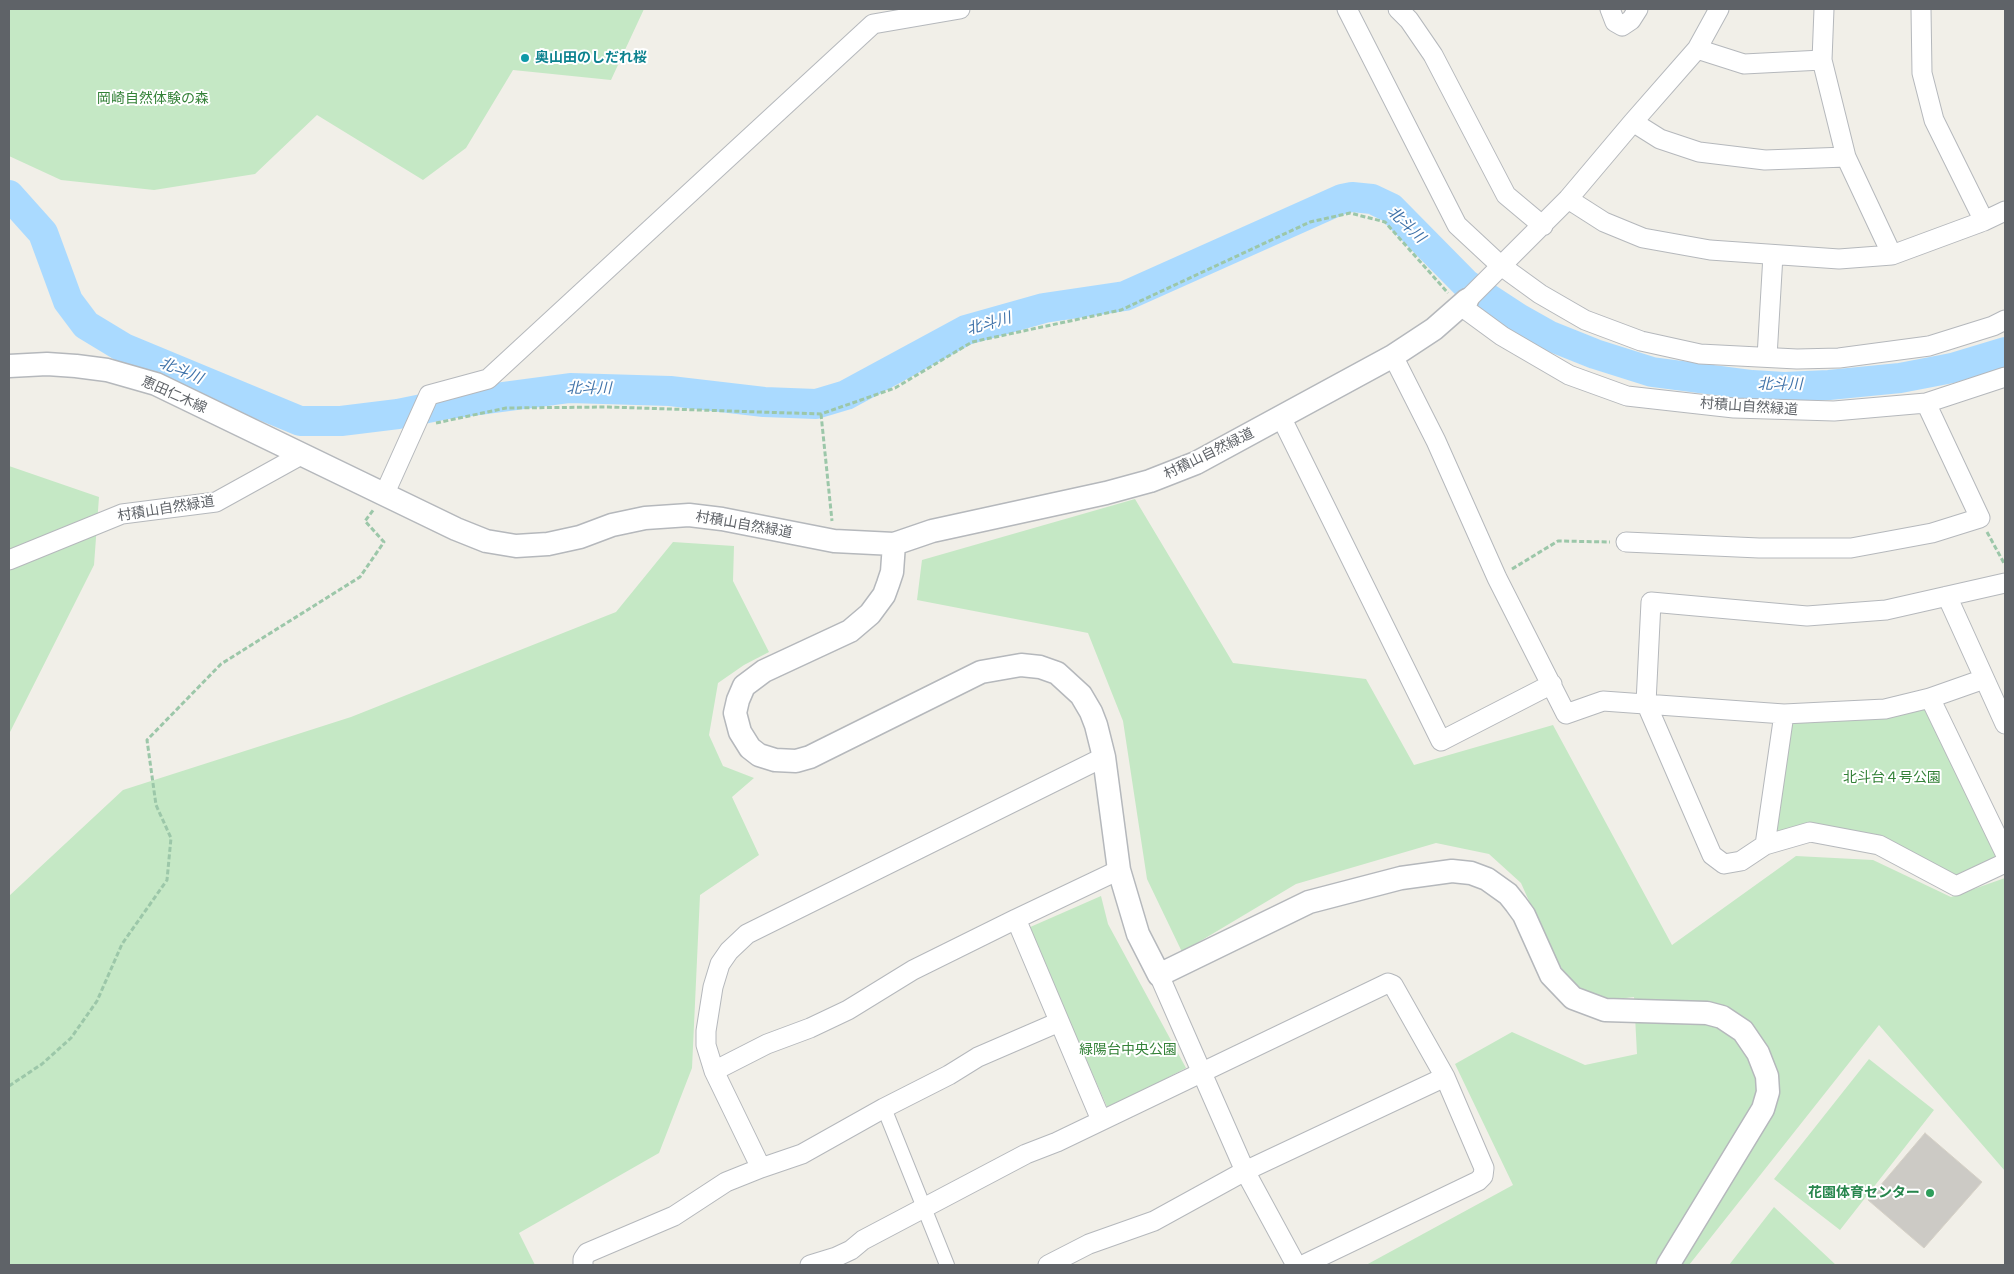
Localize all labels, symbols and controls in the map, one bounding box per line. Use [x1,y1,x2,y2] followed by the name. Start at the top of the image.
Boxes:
[535,50,647,66] place label: 奥山田のしだれ桜
[519,52,531,64] marker: 奥山田のしだれ桜
[97,91,209,107] park label: 岡崎自然体験の森
[1383,203,1429,247] water label: 北斗川
[965,309,1013,339] water label: 北斗川
[157,354,205,388] water label: 北斗川
[139,373,209,417] street label: 恵田仁木線
[1758,376,1802,394] water label: 北斗川
[567,380,611,398] water label: 北斗川
[1700,395,1798,419] street label: 村積山自然緑道
[1161,425,1257,483] street label: 村積山自然緑道
[116,493,216,525] street label: 村積山自然緑道
[694,508,794,542] street label: 村積山自然緑道
[1843,770,1941,786] park label: 北斗台４号公園
[1079,1042,1177,1058] park label: 緑陽台中央公園
[1808,1185,1920,1201] place label: 花園体育センター
[1924,1187,1936,1199] marker: 花園体育センター

